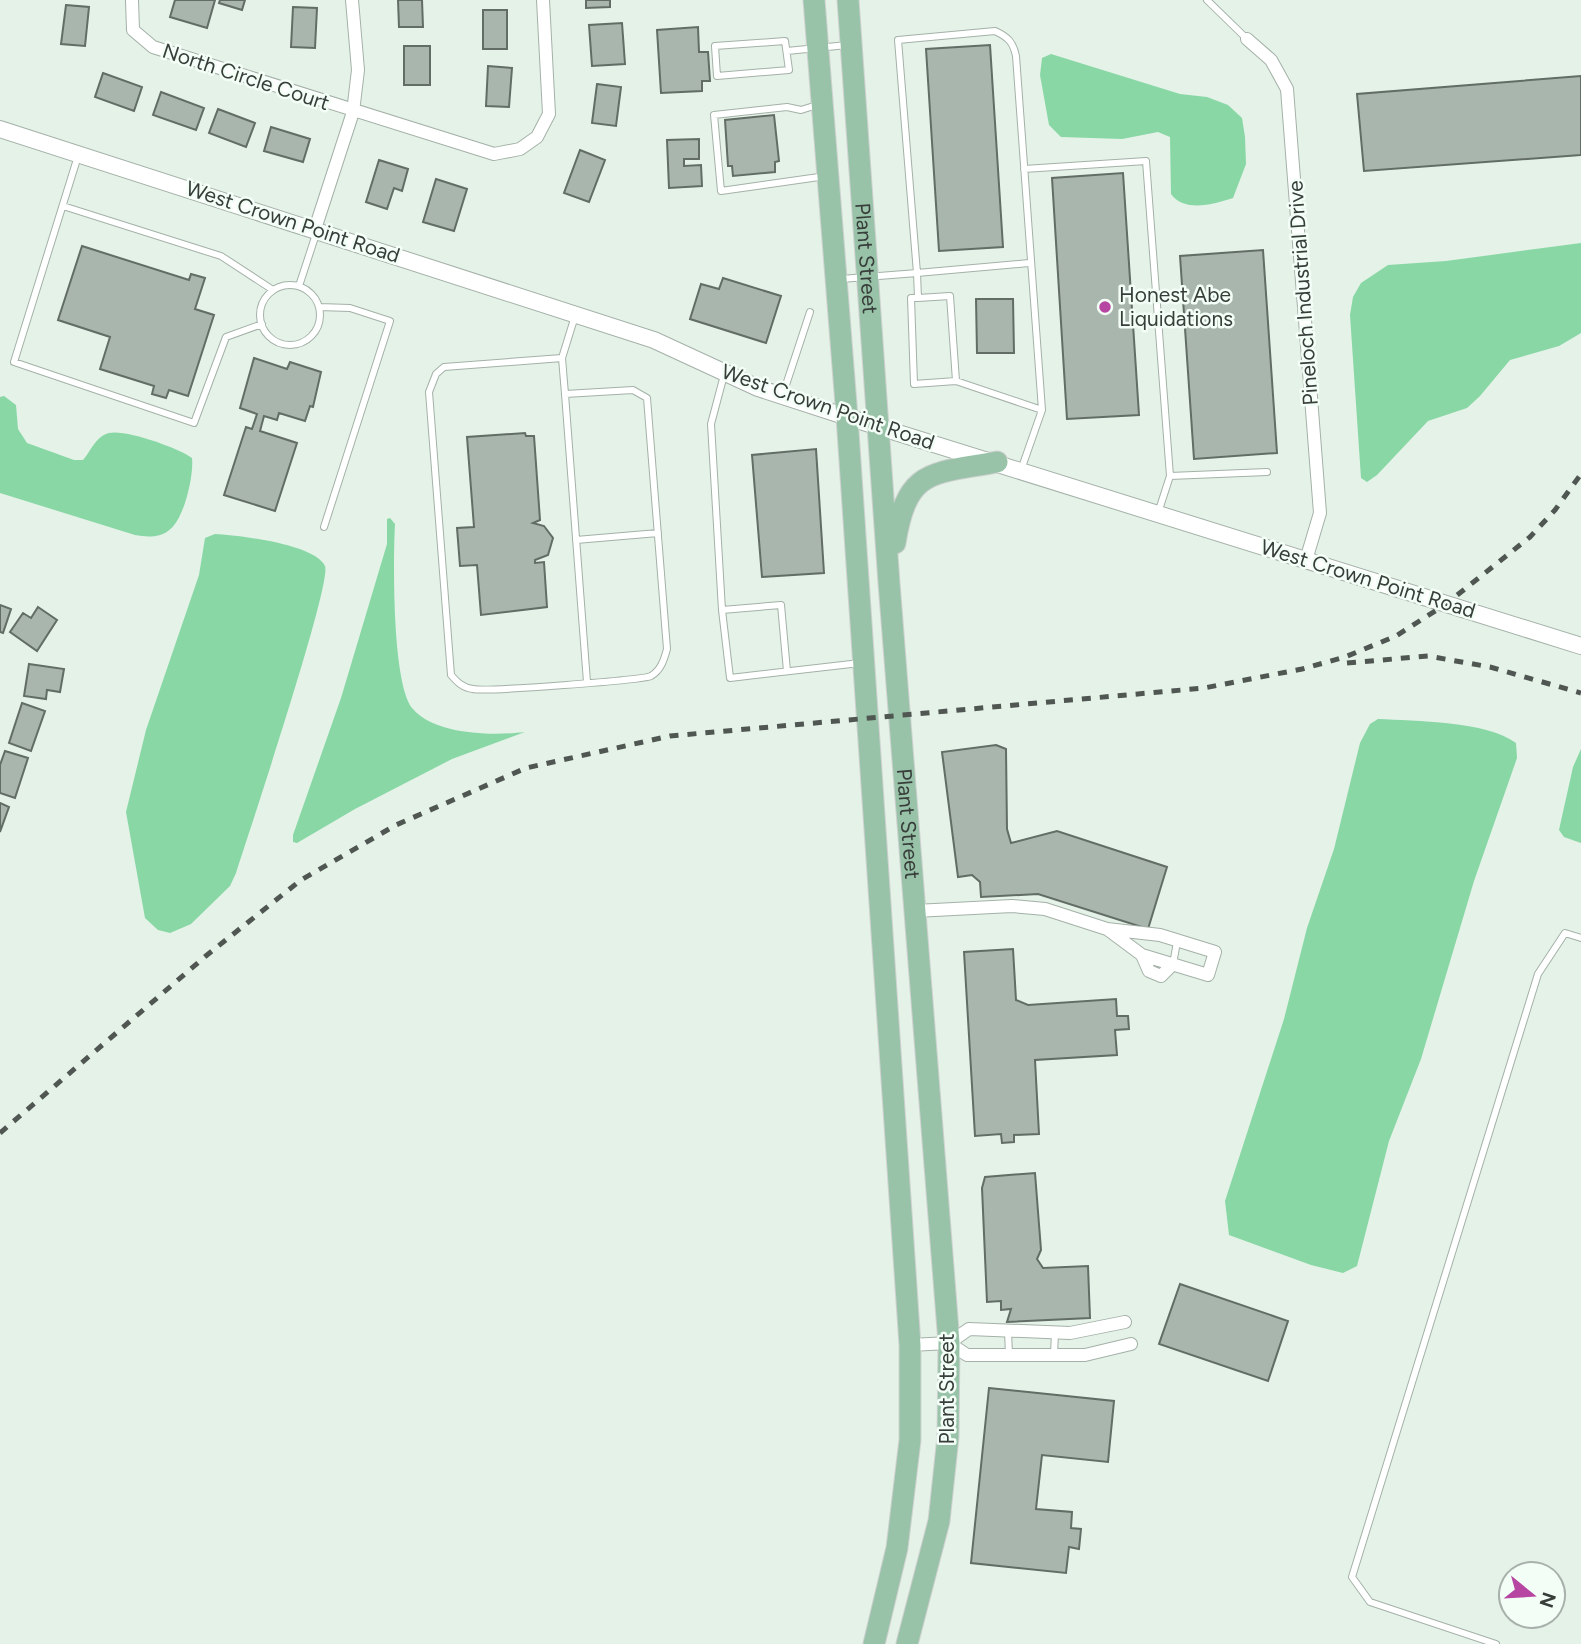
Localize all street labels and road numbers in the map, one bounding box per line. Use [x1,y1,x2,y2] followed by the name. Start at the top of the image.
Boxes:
[159,38,333,115] street label: North Circle Court
[183,175,403,268] street label: West Crown Point Road
[1282,180,1323,406] street label: Pineloch Industrial Drive
[850,202,883,315] street label: Plant Street
[718,358,938,455] street label: West Crown Point Road
[1258,534,1479,623] street label: West Crown Point Road
[892,767,925,880] street label: Plant Street
[934,1333,959,1445] street label: Plant Street

